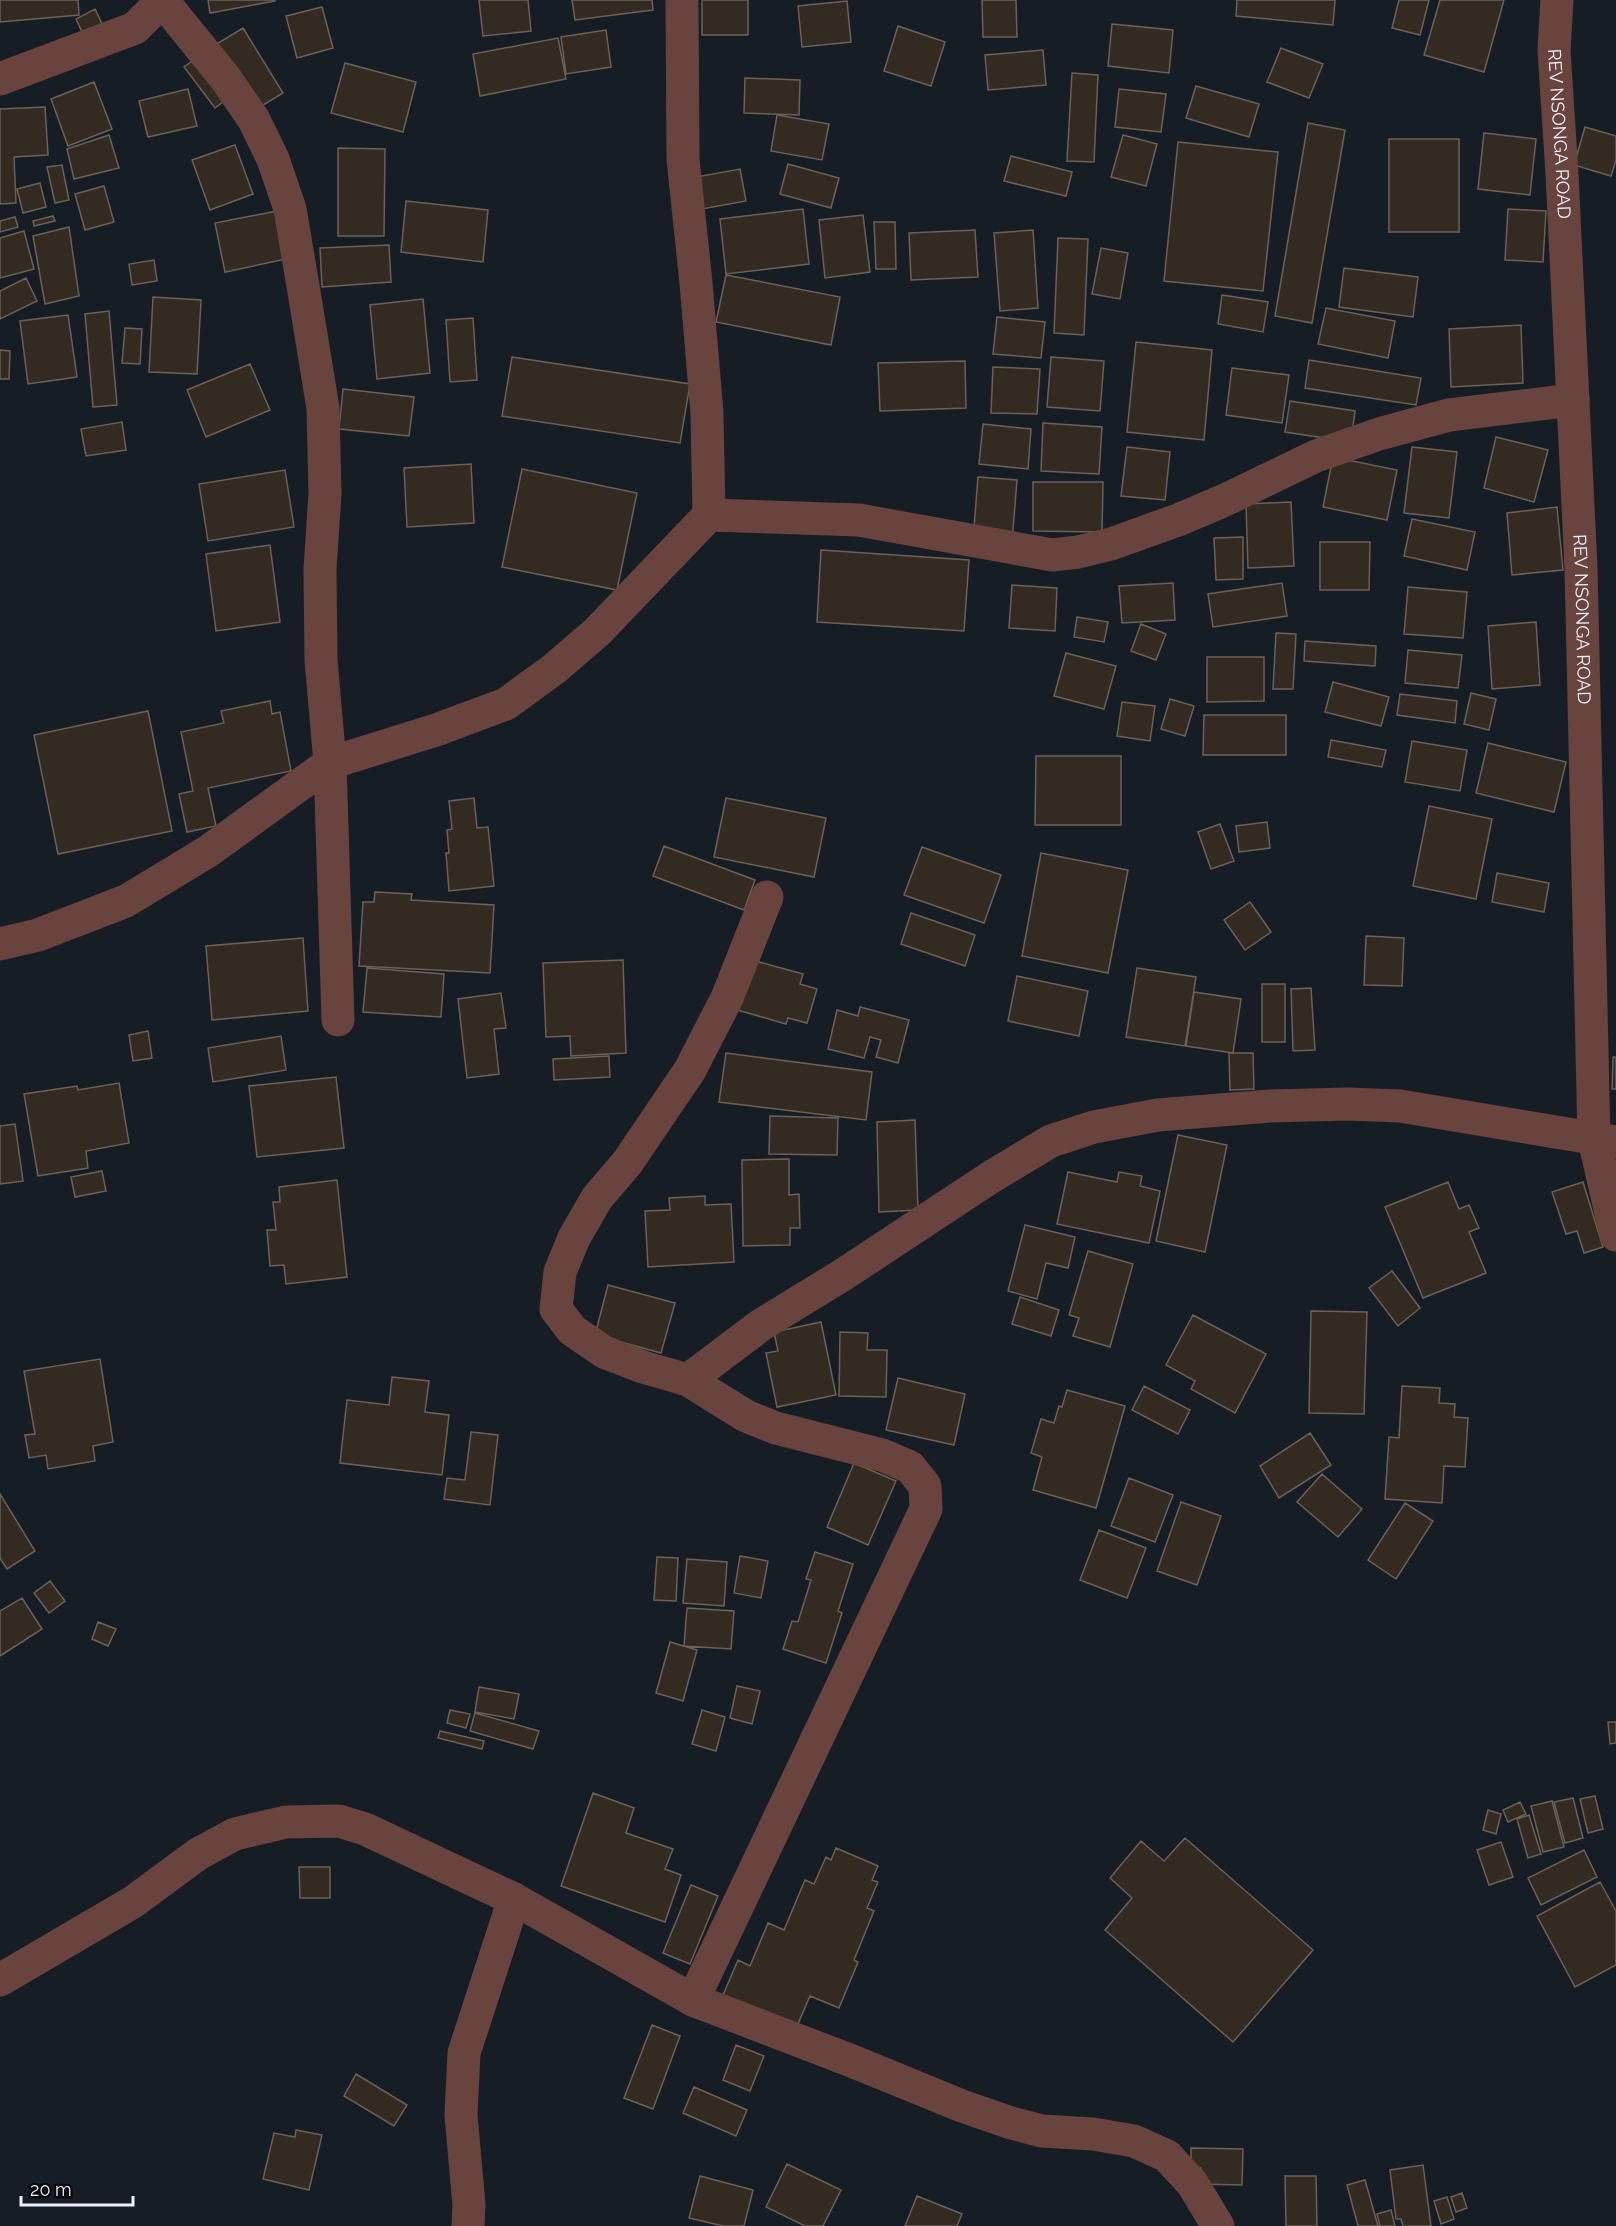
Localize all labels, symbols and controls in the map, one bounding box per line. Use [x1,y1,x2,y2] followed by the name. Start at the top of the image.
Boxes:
[1544,48,1575,219] street label: REV NSONGA ROAD
[1569,534,1595,705] street label: REV NSONGA ROAD
[21,2169,134,2207] scale bar
[30,2179,72,2200] text: 20 m

